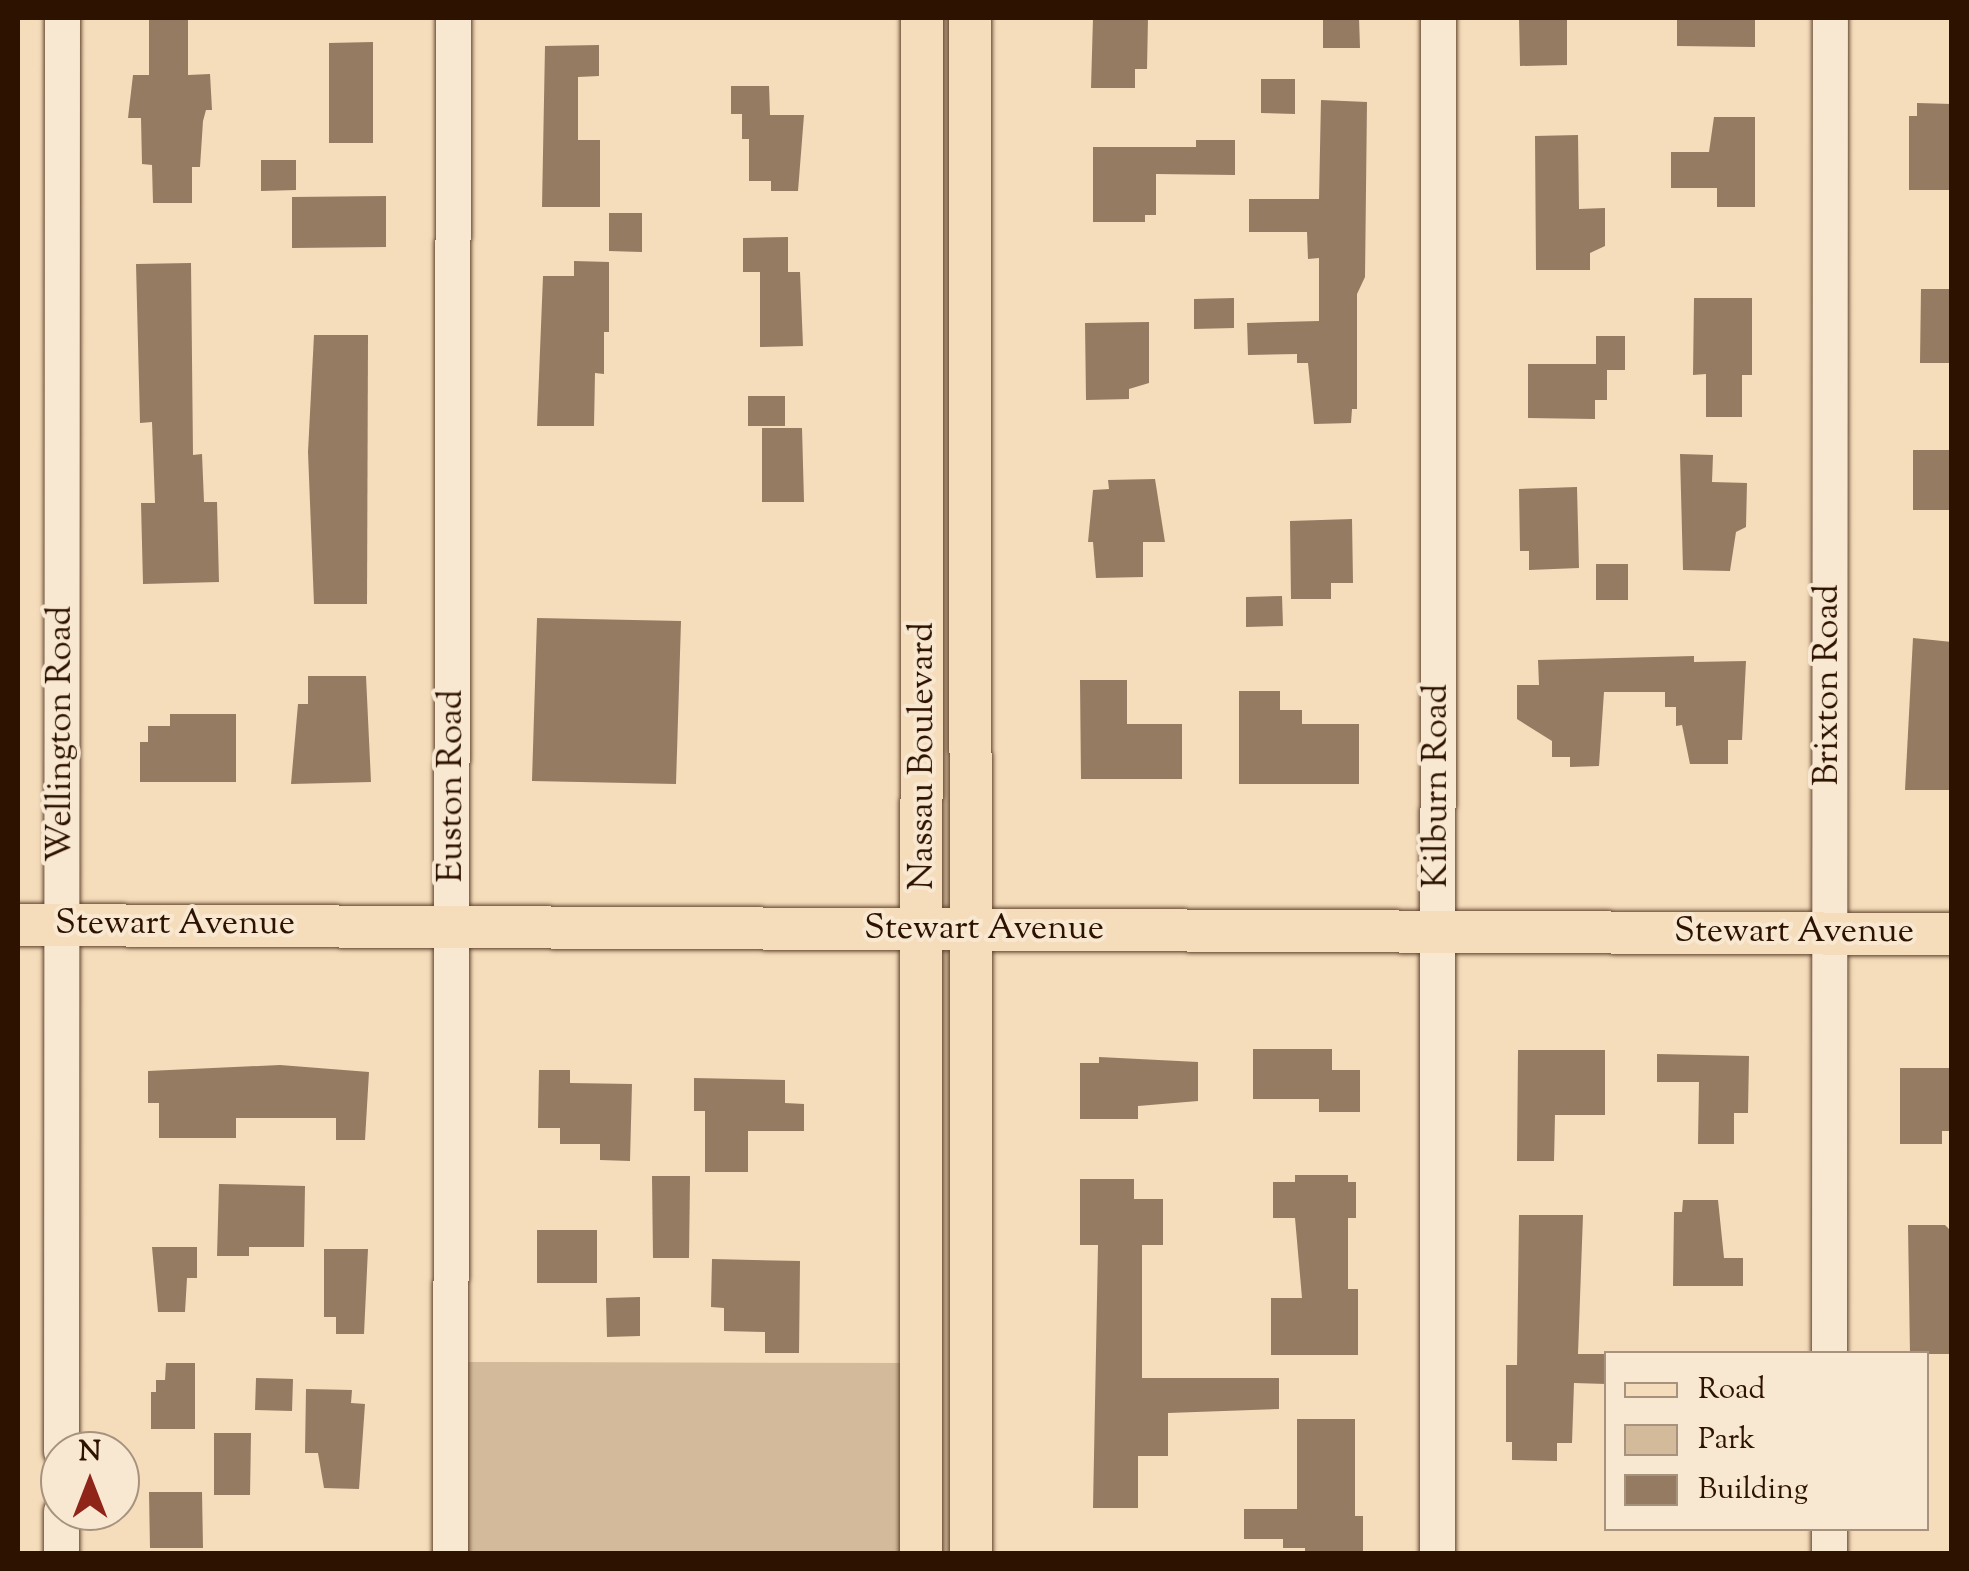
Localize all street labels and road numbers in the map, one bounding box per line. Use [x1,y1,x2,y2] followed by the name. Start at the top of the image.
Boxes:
[1808,584,1850,786] street label: Brixton Road
[41,606,83,862] street label: Wellington Road
[903,622,945,890] street label: Nassau Boulevard
[1417,684,1459,888] street label: Kilburn Road
[432,690,474,882] street label: Euston Road
[55,904,295,946] street label: Stewart Avenue
[864,909,1104,951] street label: Stewart Avenue
[1674,912,1914,954] street label: Stewart Avenue

